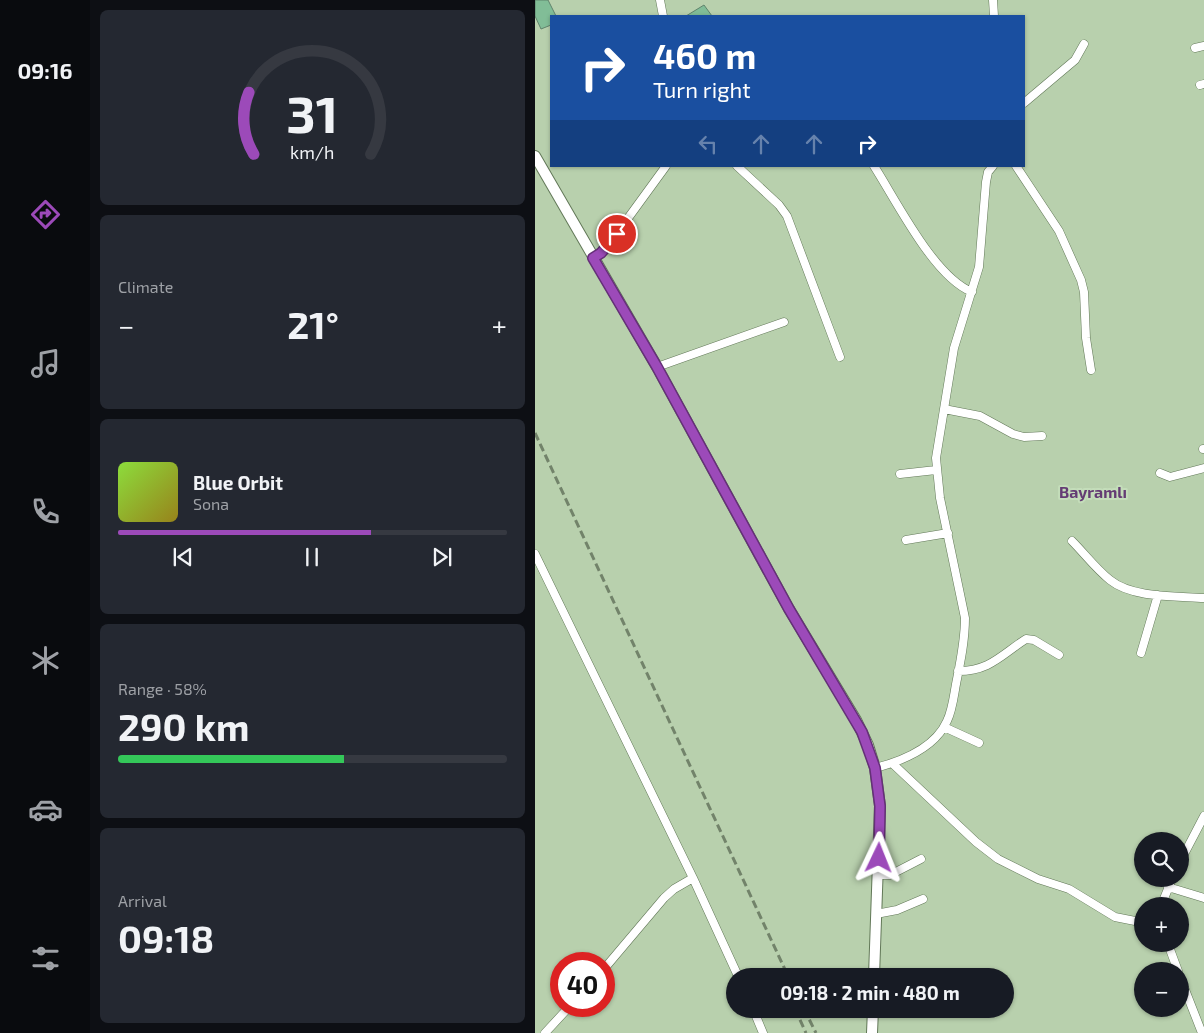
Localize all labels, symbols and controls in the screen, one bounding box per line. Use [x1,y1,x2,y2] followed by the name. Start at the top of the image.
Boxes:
[653,34,756,76] text: 460 m
[570,35,635,100] icon: right
[17,57,73,83] text: 09:16
[653,76,751,102] text: Turn right
[287,81,338,143] text: 31
[694,130,722,158] icon: left
[747,130,775,158] icon: ahead
[800,130,828,158] icon: ahead
[853,130,881,158] icon: right
[290,141,335,163] text: km/h
[28,197,63,232] icon: directions
[596,213,638,255] pin
[603,220,631,248] icon: arrive
[118,277,173,296] text: Climate
[287,301,339,347] text: 21°
[118,308,134,342] text: −
[492,308,507,342] text: +
[28,346,63,381] icon: music
[193,471,283,494] text: Blue Orbit
[1059,482,1127,502] district label: Bayramlı
[28,494,63,529] icon: phone
[193,494,229,513] text: Sona
[169,543,197,571] icon: previous
[298,543,326,571] icon: pause
[428,543,456,571] icon: next
[28,643,63,678] icon: climate
[118,679,207,698] text: Range · 58%
[118,703,249,749] text: 290 km
[28,792,63,827] icon: car
[852,831,904,883] position arrow
[1134,832,1189,1017] map controls
[1134,832,1189,887] button: search
[118,891,167,910] text: Arrival
[1134,897,1189,952] button: +
[118,915,214,961] text: 09:18
[28,941,63,976] icon: filters
[550,952,615,1017] speed limit sign: 40
[1134,962,1189,1017] button: −
[780,981,960,1004] text: 09:18 · 2 min · 480 m

